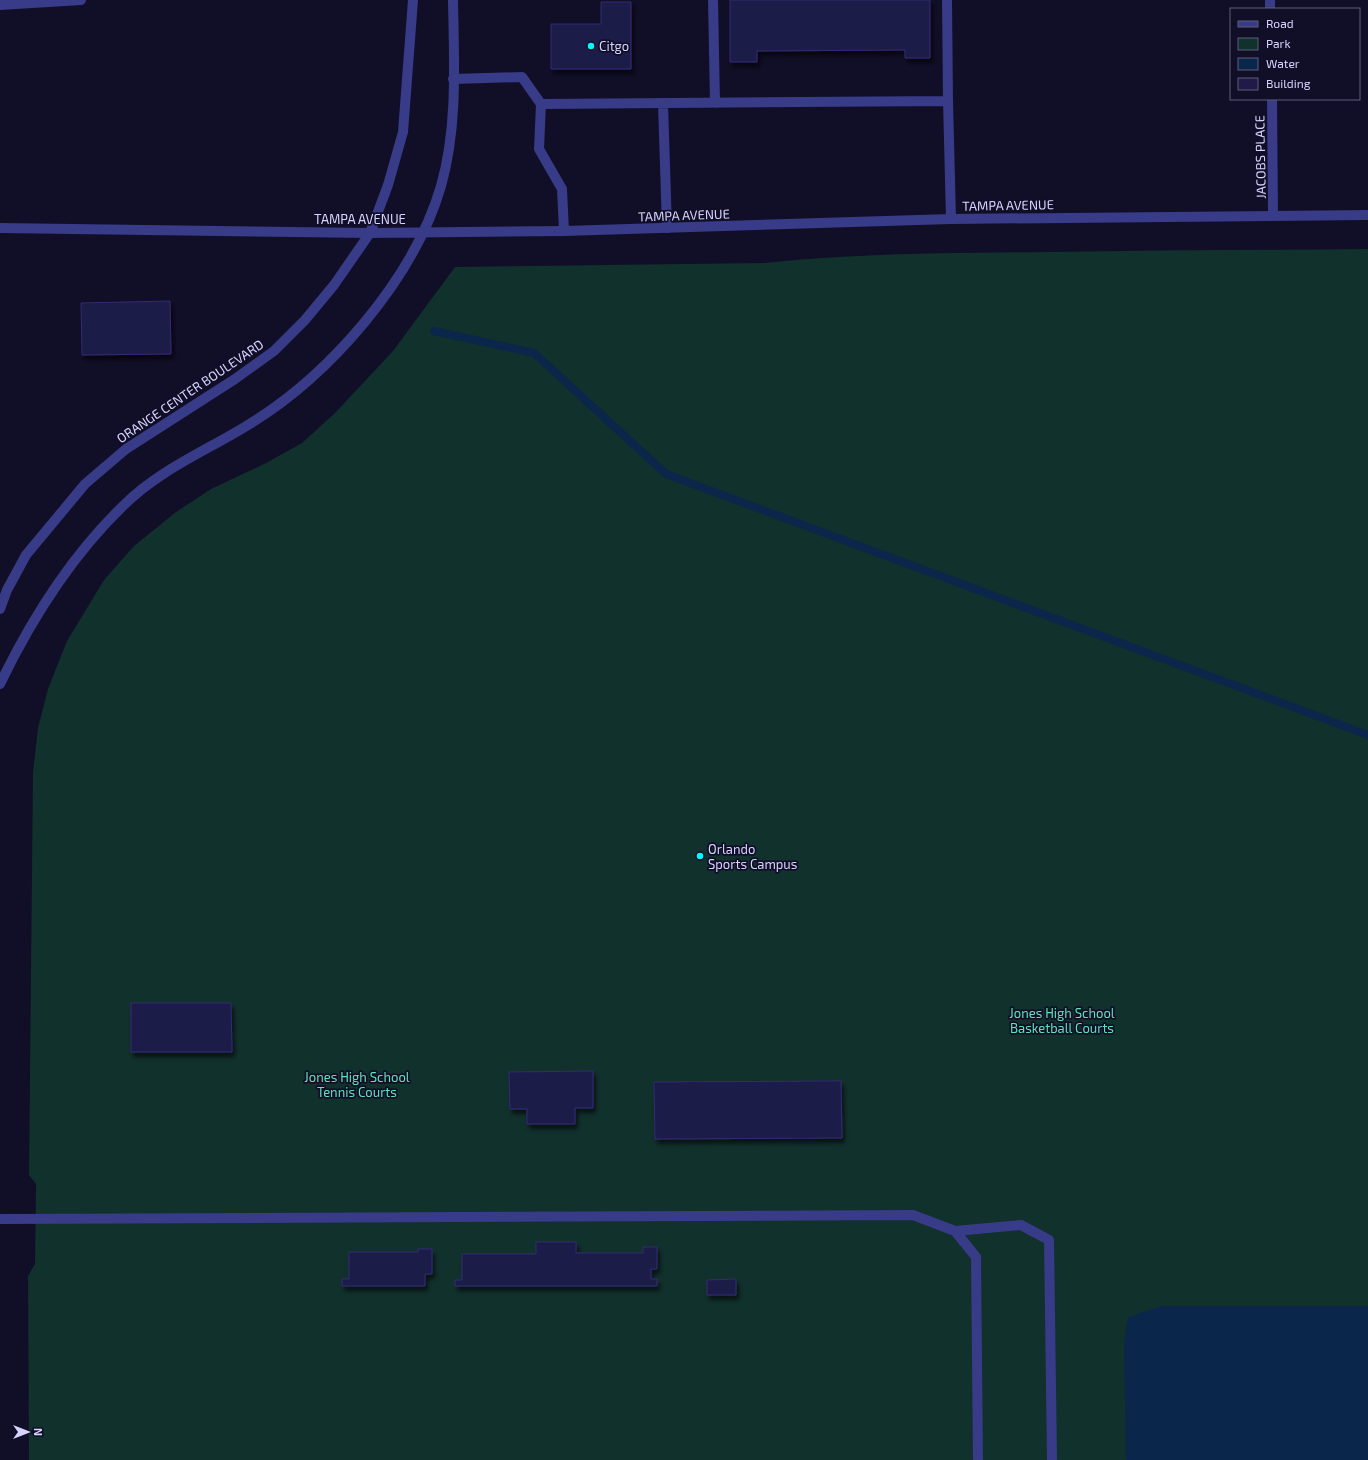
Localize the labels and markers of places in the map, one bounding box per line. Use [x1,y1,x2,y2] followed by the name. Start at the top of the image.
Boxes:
[599,38,629,54] place label: Citgo
[586,41,596,51] marker: Citgo
[708,841,797,872] place label: Orlando Sports Campus
[695,851,705,861] marker: Orlando Sports Campus

